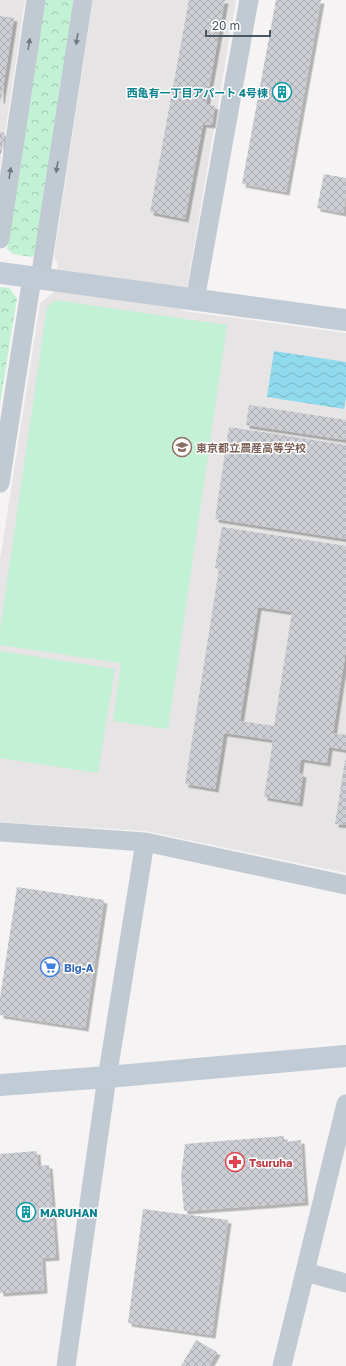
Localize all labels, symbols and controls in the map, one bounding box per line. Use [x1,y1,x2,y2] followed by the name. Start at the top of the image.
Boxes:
[206,12,270,38] scale bar
[212,18,240,33] text: 20 m
[74,32,80,45] one-way arrow
[26,38,32,50] one-way arrow
[271,81,293,103] building icon: 西亀有一丁目アパート 4号棟
[127,86,268,99] place label: 西亀有一丁目アパート 4号棟
[54,161,60,173] one-way arrow
[7,167,13,179] one-way arrow
[171,436,193,458] school or university icon: 東京都立農産高等学校
[196,441,306,454] place label: 東京都立農産高等学校
[39,956,61,978] supermarket icon: Big-A
[64,961,94,974] place label: Big-A
[224,1151,246,1173] pharmacy icon: Tsuruha
[249,1156,292,1169] place label: Tsuruha
[15,1201,37,1223] building icon: MARUHAN
[40,1206,98,1219] place label: MARUHAN

